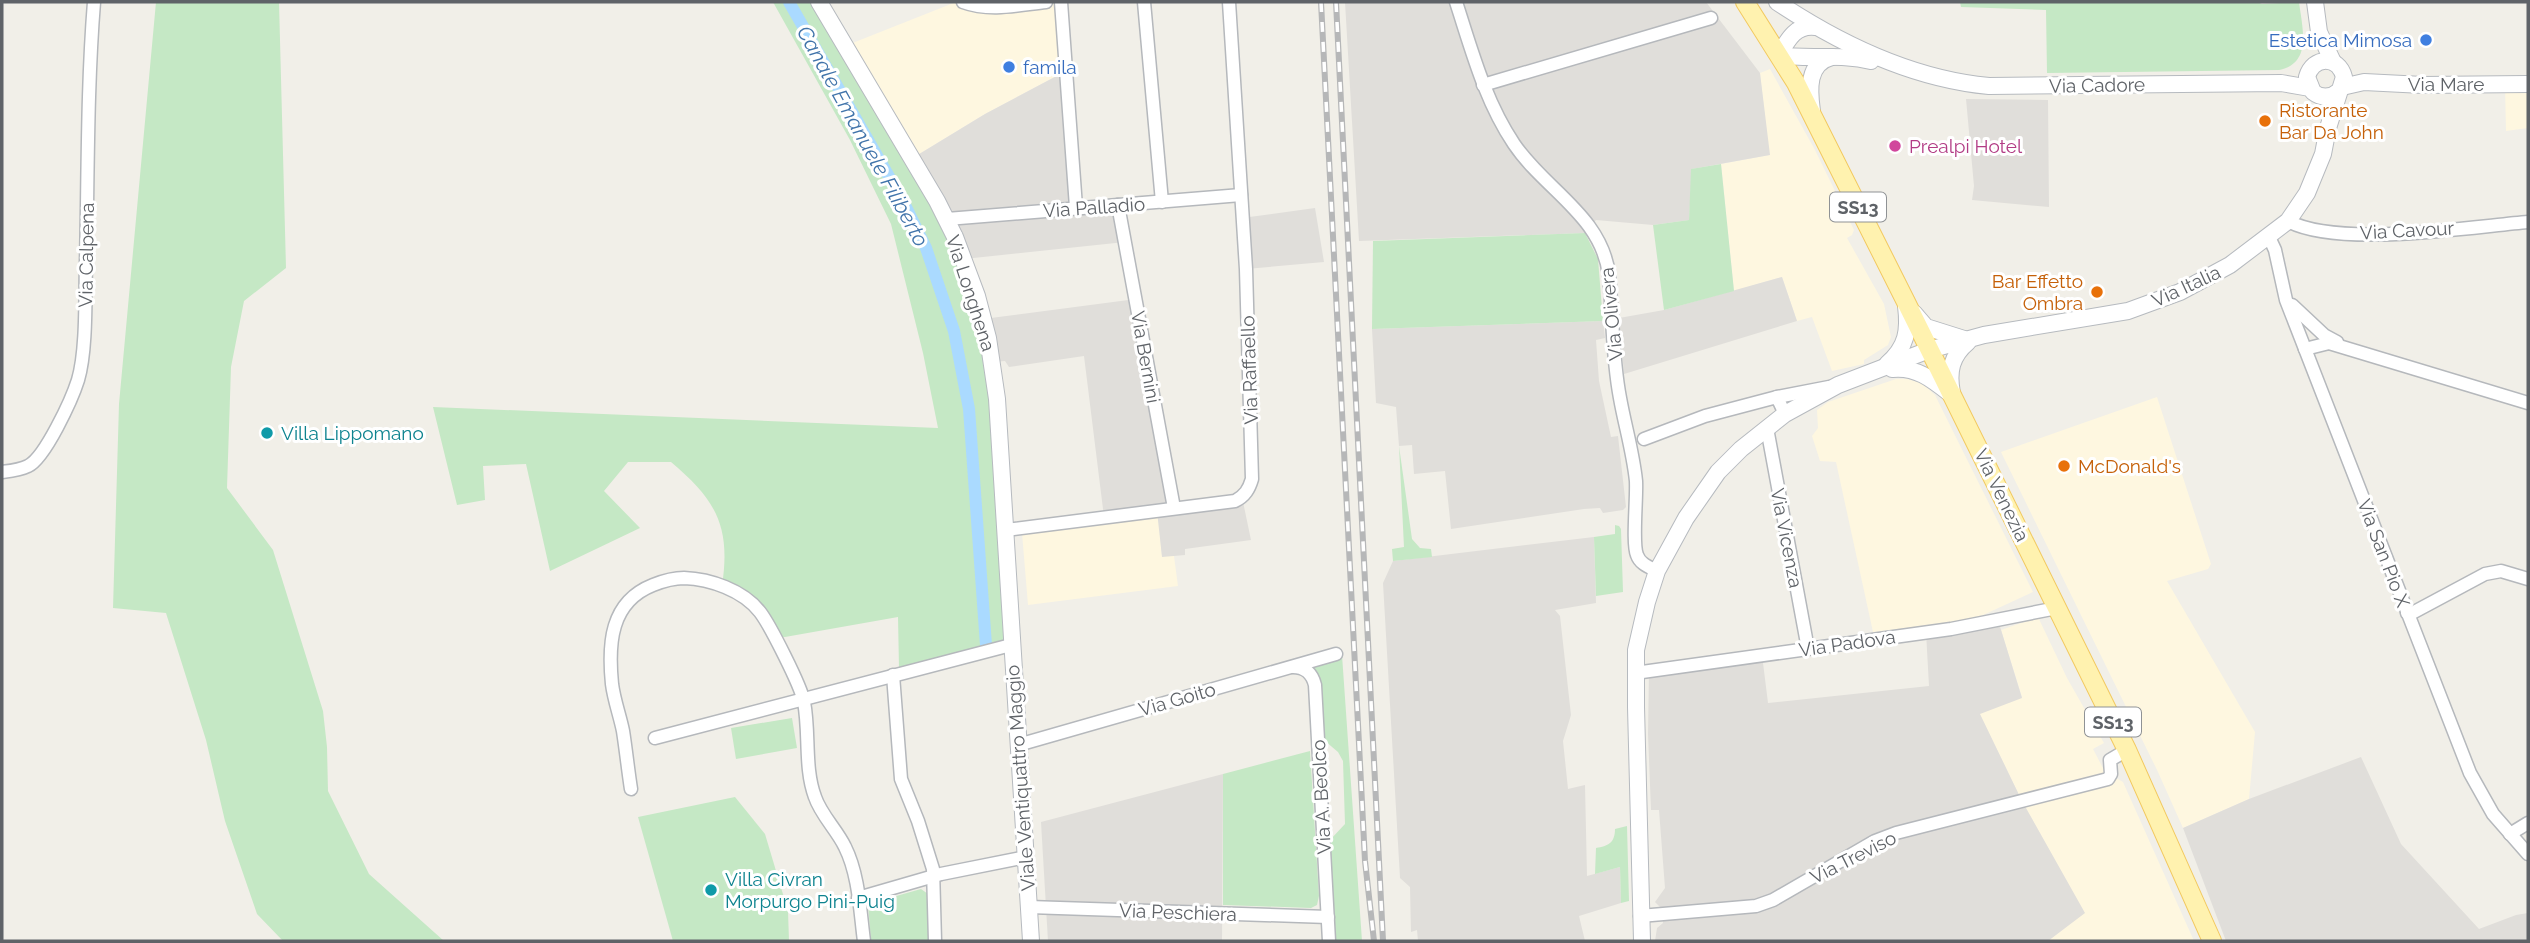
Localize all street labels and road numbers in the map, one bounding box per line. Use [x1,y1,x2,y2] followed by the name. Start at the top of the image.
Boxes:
[2049,73,2145,97] street label: Via Cadore
[2408,73,2484,95] street label: Via Mare
[1042,192,1146,222] street label: Via Palladio
[1830,192,1886,222] road number: SS13
[74,202,98,308] street label: Via Calpena
[2359,217,2455,243] street label: Via Cavour
[942,232,1000,354] street label: Via Longhena
[2148,261,2224,311] street label: Via Italia
[1595,266,1627,362] street label: Via Olivera
[1127,309,1165,405] street label: Via Bernini
[1236,315,1262,425] street label: Via Raffaello
[1970,445,2034,545] street label: Via Venezia
[1767,486,1807,590] street label: Via Vicenza
[2353,496,2415,610] street label: Via San Pio X
[1797,625,1897,661] street label: Via Padova
[1001,664,1039,892] street label: Viale Ventiquattro Maggio
[1136,678,1218,720] street label: Via Goito
[2085,708,2141,736] road number: SS13
[1307,739,1335,855] street label: Via A. Beolco
[1806,826,1900,888] street label: Via Treviso
[1119,899,1237,925] street label: Via Peschiera

